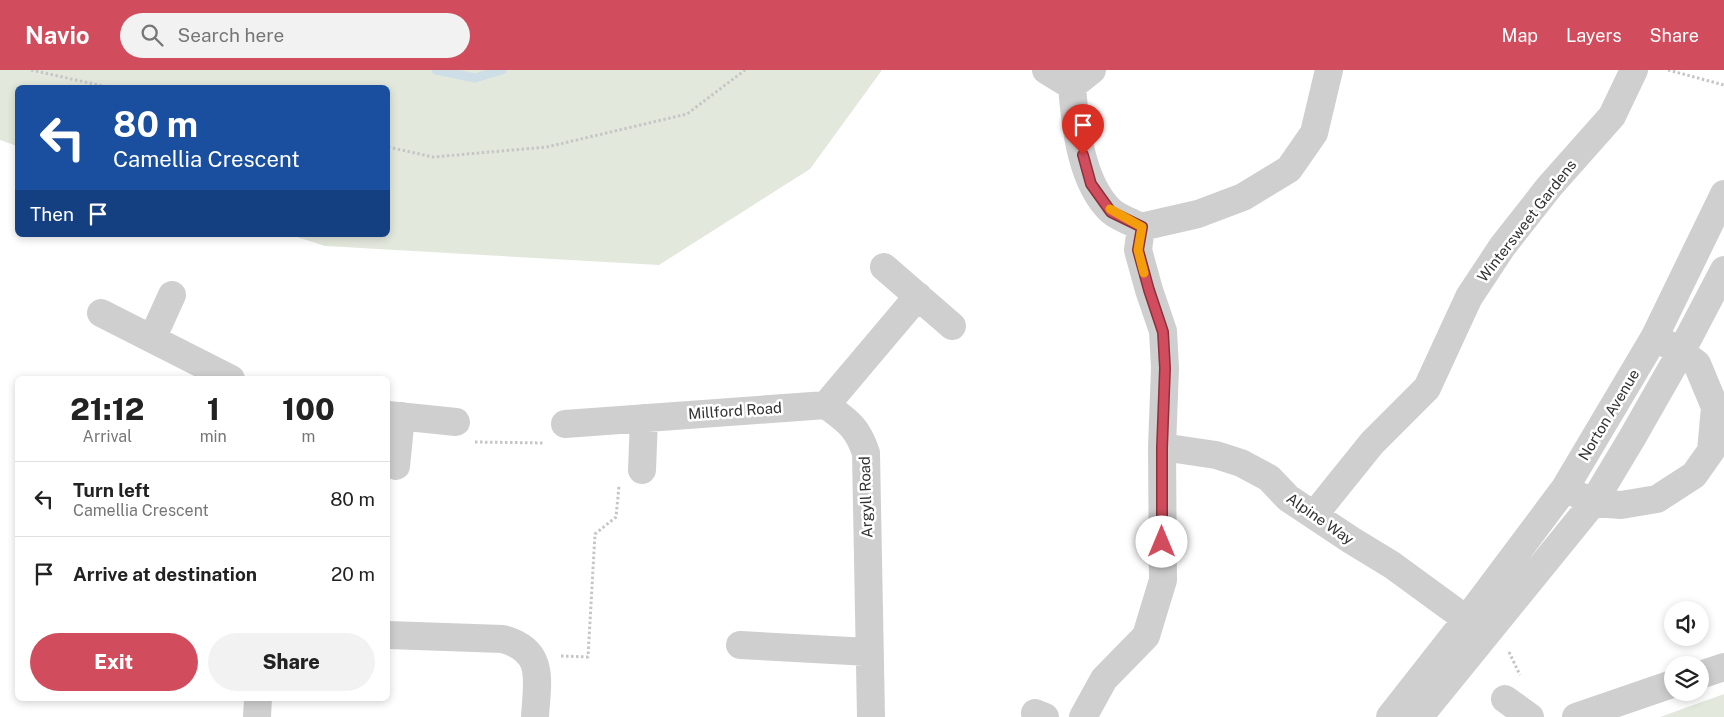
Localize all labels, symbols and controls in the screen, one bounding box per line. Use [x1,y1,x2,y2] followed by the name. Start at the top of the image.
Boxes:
[120,13,470,58] search box
[25,21,90,49] text: Navio
[138,21,166,49] icon: search
[178,24,284,46] text: Search here
[1502,25,1538,46] text: Map
[1566,25,1622,46] text: Layers
[1650,25,1699,46] text: Share
[113,104,198,145] text: 80 m
[1062,104,1104,155] pin
[30,105,95,170] icon: left
[1069,111,1097,139] icon: arrive
[113,146,300,172] text: Camellia Crescent
[1474,156,1580,285] street label: Wintersweet Gardens
[84,200,112,228] icon: arrive
[30,203,74,225] text: Then
[1575,366,1642,463] street label: Norton Avenue
[70,391,144,427] text: 21:12
[207,391,220,427] text: 1
[282,391,335,427] text: 100
[688,399,782,422] street label: Millford Road
[83,427,132,446] text: Arrival
[200,427,227,446] text: min
[301,427,315,446] text: m
[856,456,875,538] street label: Argyll Road
[73,479,150,501] text: Turn left
[30,485,58,513] icon: left
[330,488,375,510] text: 80 m
[1283,489,1357,548] street label: Alpine Way
[73,501,209,520] text: Camellia Crescent
[1135,515,1187,567] position arrow
[30,560,58,588] icon: arrive
[73,563,257,585] text: Arrive at destination
[331,563,375,585] text: 20 m
[1664,601,1709,701] map controls
[1664,601,1709,646] button: sound
[30,633,198,691] button: Exit
[208,633,375,691] button: Share
[1664,656,1709,701] button: layers

